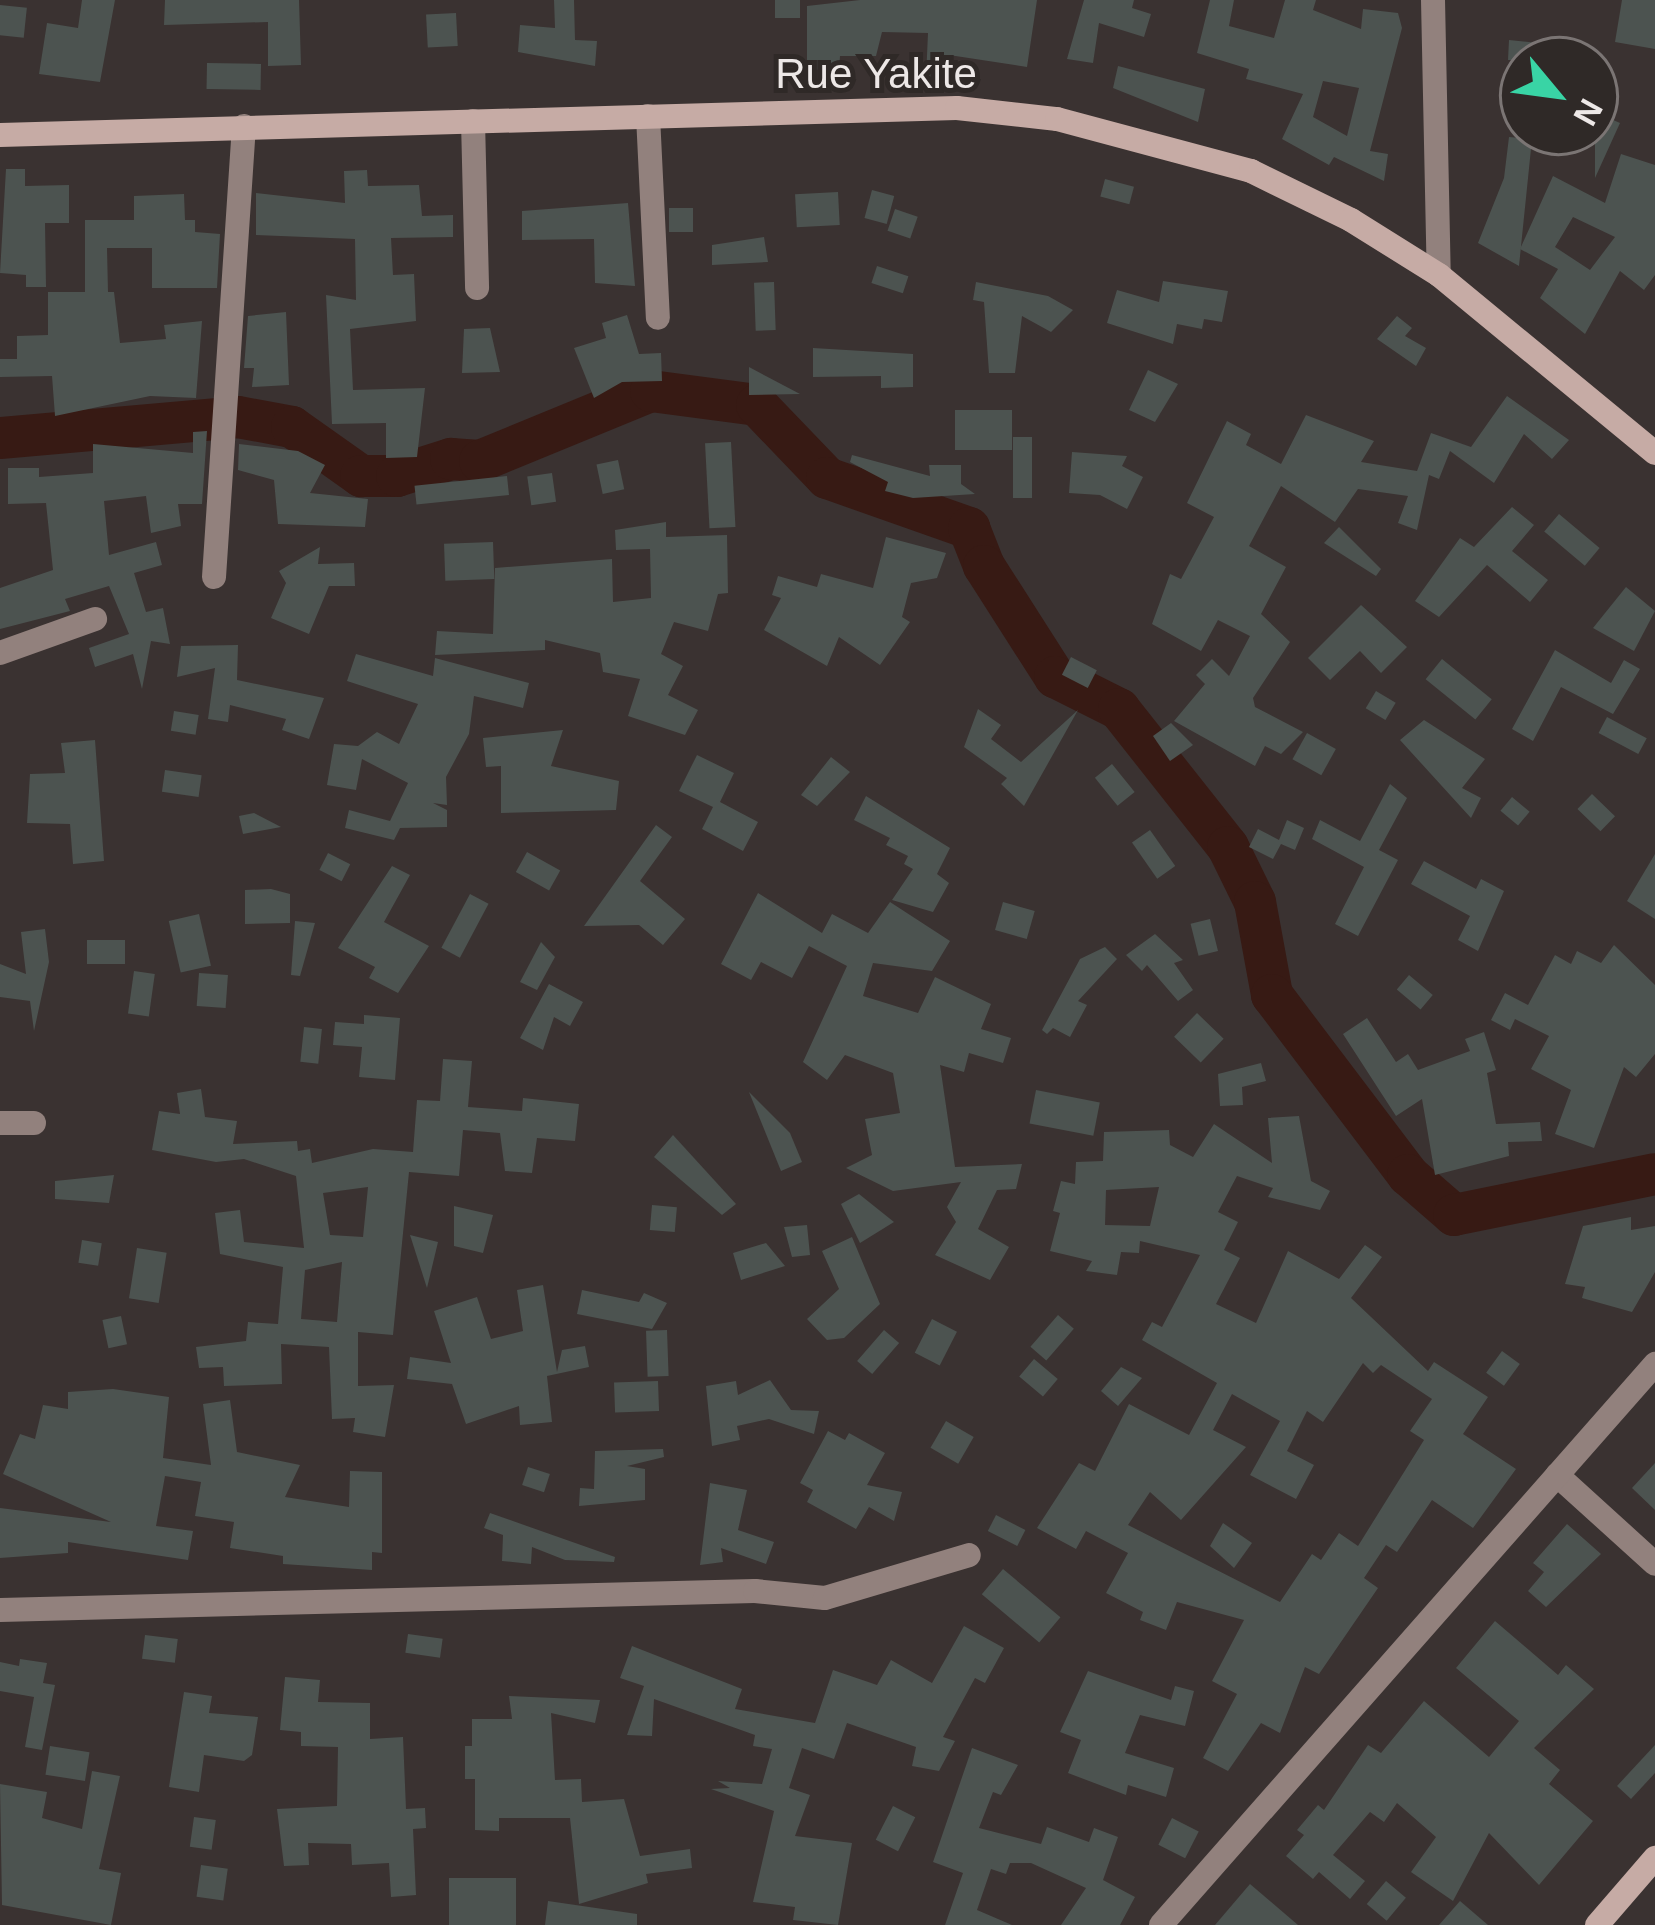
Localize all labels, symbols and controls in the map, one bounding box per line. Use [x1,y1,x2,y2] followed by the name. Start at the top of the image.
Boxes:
[1499,36,1619,156] north arrow
[775,49,977,99] street label: Rue Yakite
[1566,93,1610,132] text: N

